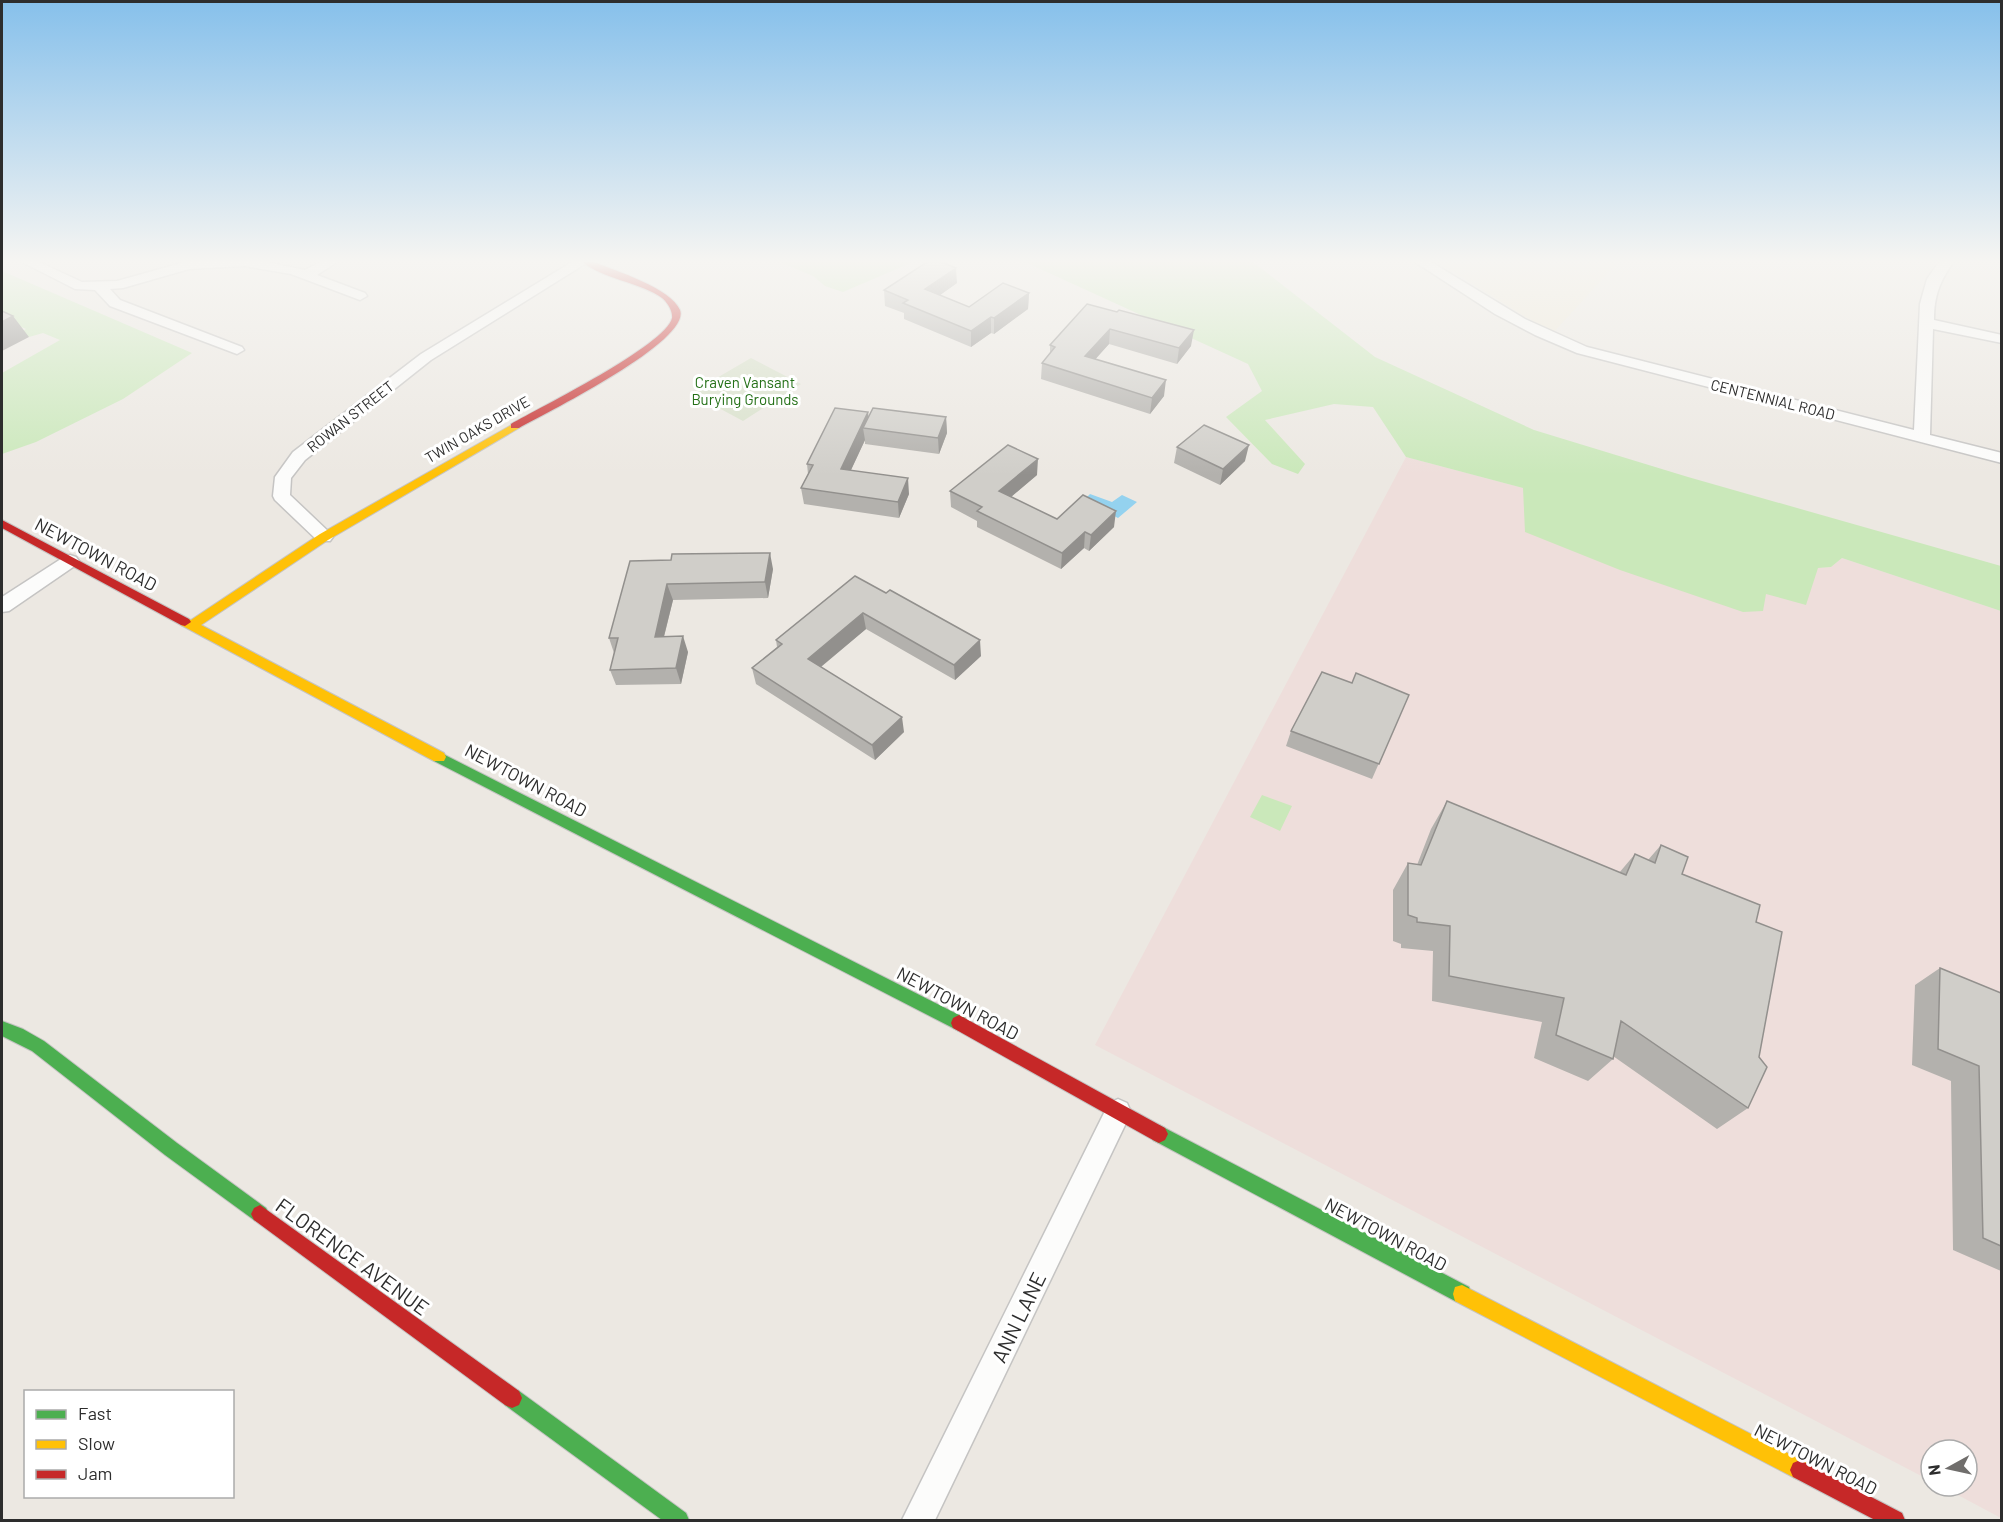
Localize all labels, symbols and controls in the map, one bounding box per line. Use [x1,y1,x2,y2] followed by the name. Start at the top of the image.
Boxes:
[691,373,799,408] park label: Craven Vansant Burying Grounds
[1709,375,1837,423] street label: CENTENNIAL ROAD
[303,376,397,456] street label: ROWAN STREET
[421,392,533,466] street label: TWIN OAKS DRIVE
[31,513,161,595] street label: NEWTOWN ROAD
[461,739,591,821] street label: NEWTOWN ROAD
[893,962,1023,1044] street label: NEWTOWN ROAD
[272,1192,434,1320] street label: FLORENCE AVENUE
[1321,1193,1451,1275] street label: NEWTOWN ROAD
[985,1268,1051,1366] street label: ANN LANE
[24,1390,234,1498] legend
[78,1402,112,1424] text: Fast
[1751,1419,1881,1499] street label: NEWTOWN ROAD
[78,1432,115,1454] text: Slow
[1919,1438,1979,1498] north arrow
[78,1462,112,1484] text: Jam
[1924,1464,1944,1477] text: N

